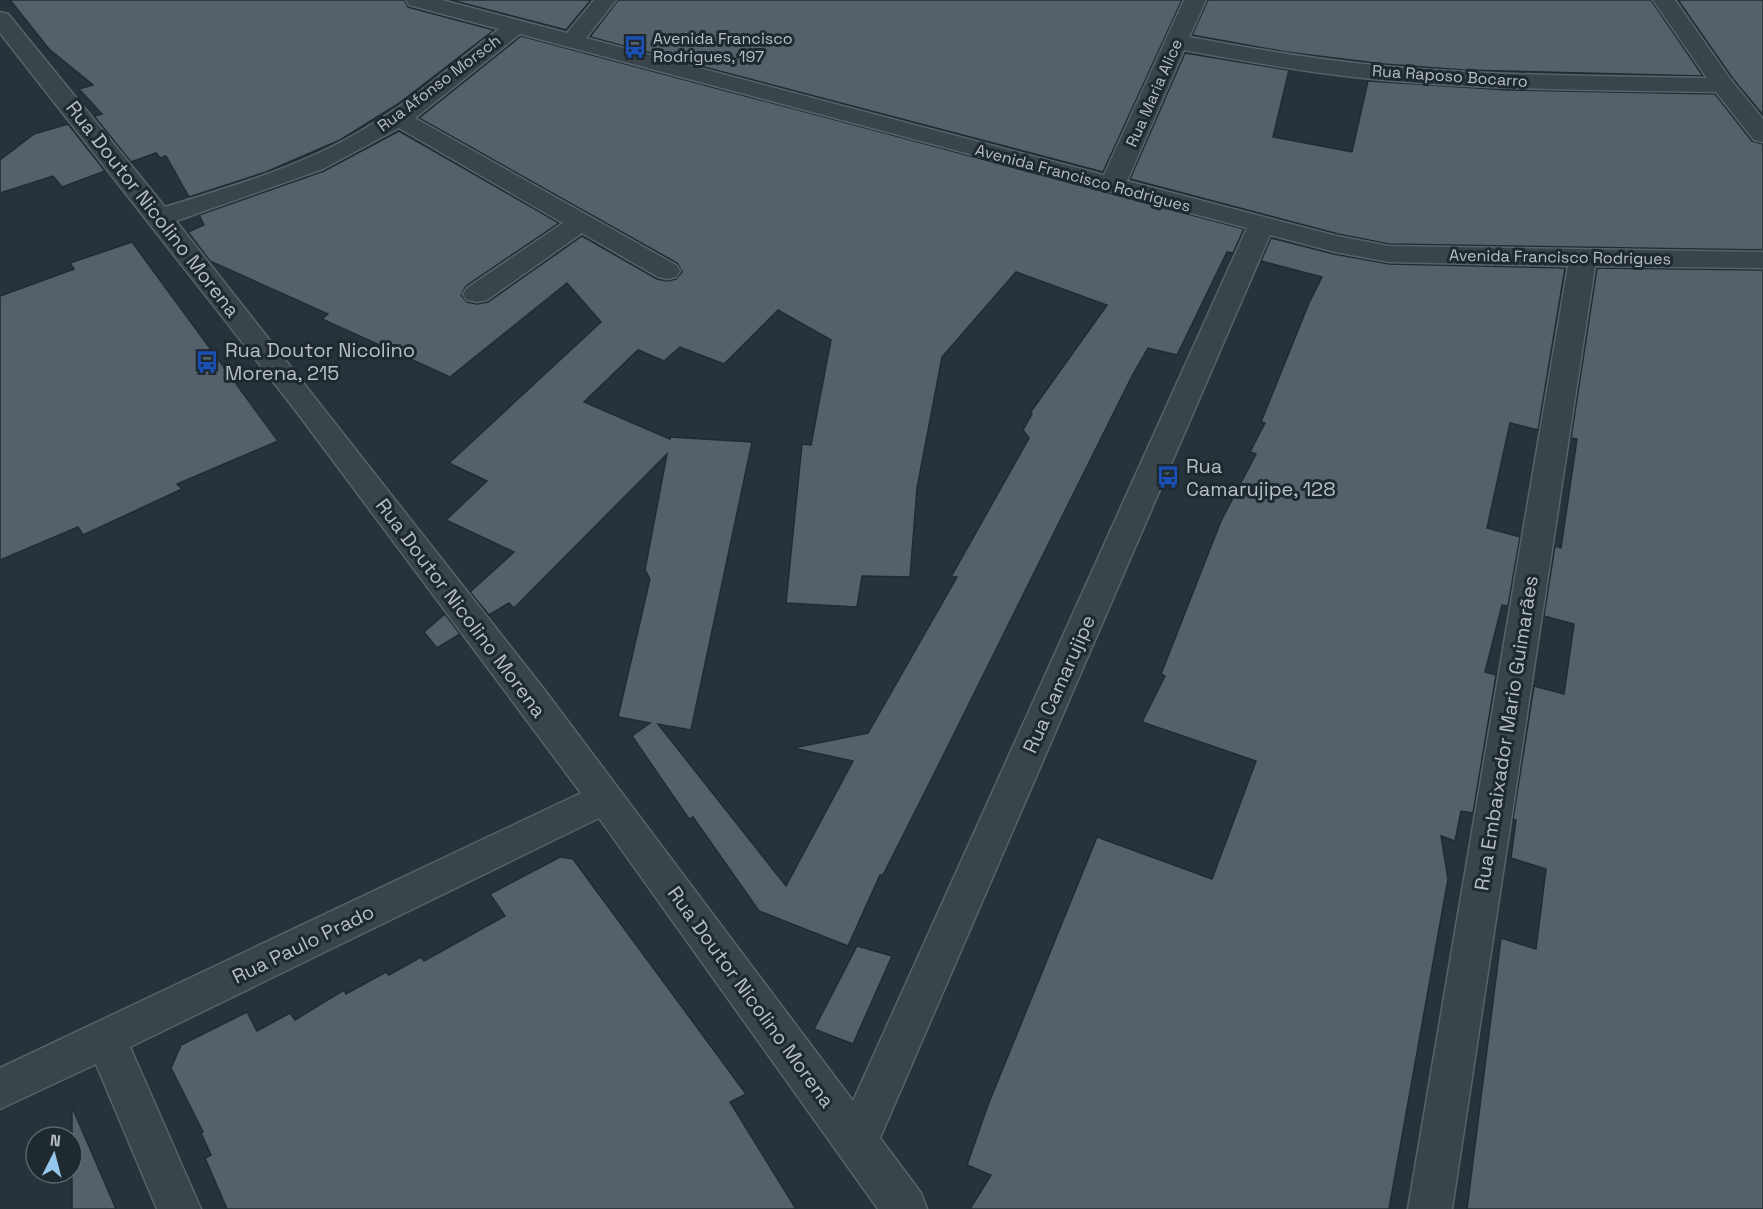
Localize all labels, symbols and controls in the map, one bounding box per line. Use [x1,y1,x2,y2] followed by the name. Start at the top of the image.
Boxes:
[653,28,793,67] place label: Avenida Francisco Rodrigues, 197
[373,30,505,136] street label: Rua Afonso Morsch
[622,34,648,60] bus stop icon: Avenida Francisco Rodrigues, 197
[1121,36,1187,150] street label: Rua Maria Alice
[1371,60,1529,92] street label: Rua Raposo Bocarro
[60,96,246,322] street label: Rua Doutor Nicolino Morena
[973,139,1193,217] street label: Avenida Francisco Rodrigues
[1449,245,1671,269] street label: Avenida Francisco Rodrigues
[225,337,415,386] place label: Rua Doutor Nicolino Morena, 215
[194,349,220,375] bus stop icon: Rua Doutor Nicolino Morena, 215
[1186,453,1336,502] place label: Rua Camarujipe, 128
[1155,464,1181,490] bus stop icon: Rua Camarujipe, 128
[370,493,552,723] street label: Rua Doutor Nicolino Morena
[1468,574,1544,892] street label: Rua Embaixador Mario Guimarães
[1017,611,1101,757] street label: Rua Camarujipe
[662,881,840,1113] street label: Rua Doutor Nicolino Morena
[228,898,378,990] street label: Rua Paulo Prado
[24,1125,84,1185] north arrow
[49,1130,62,1152] text: N

